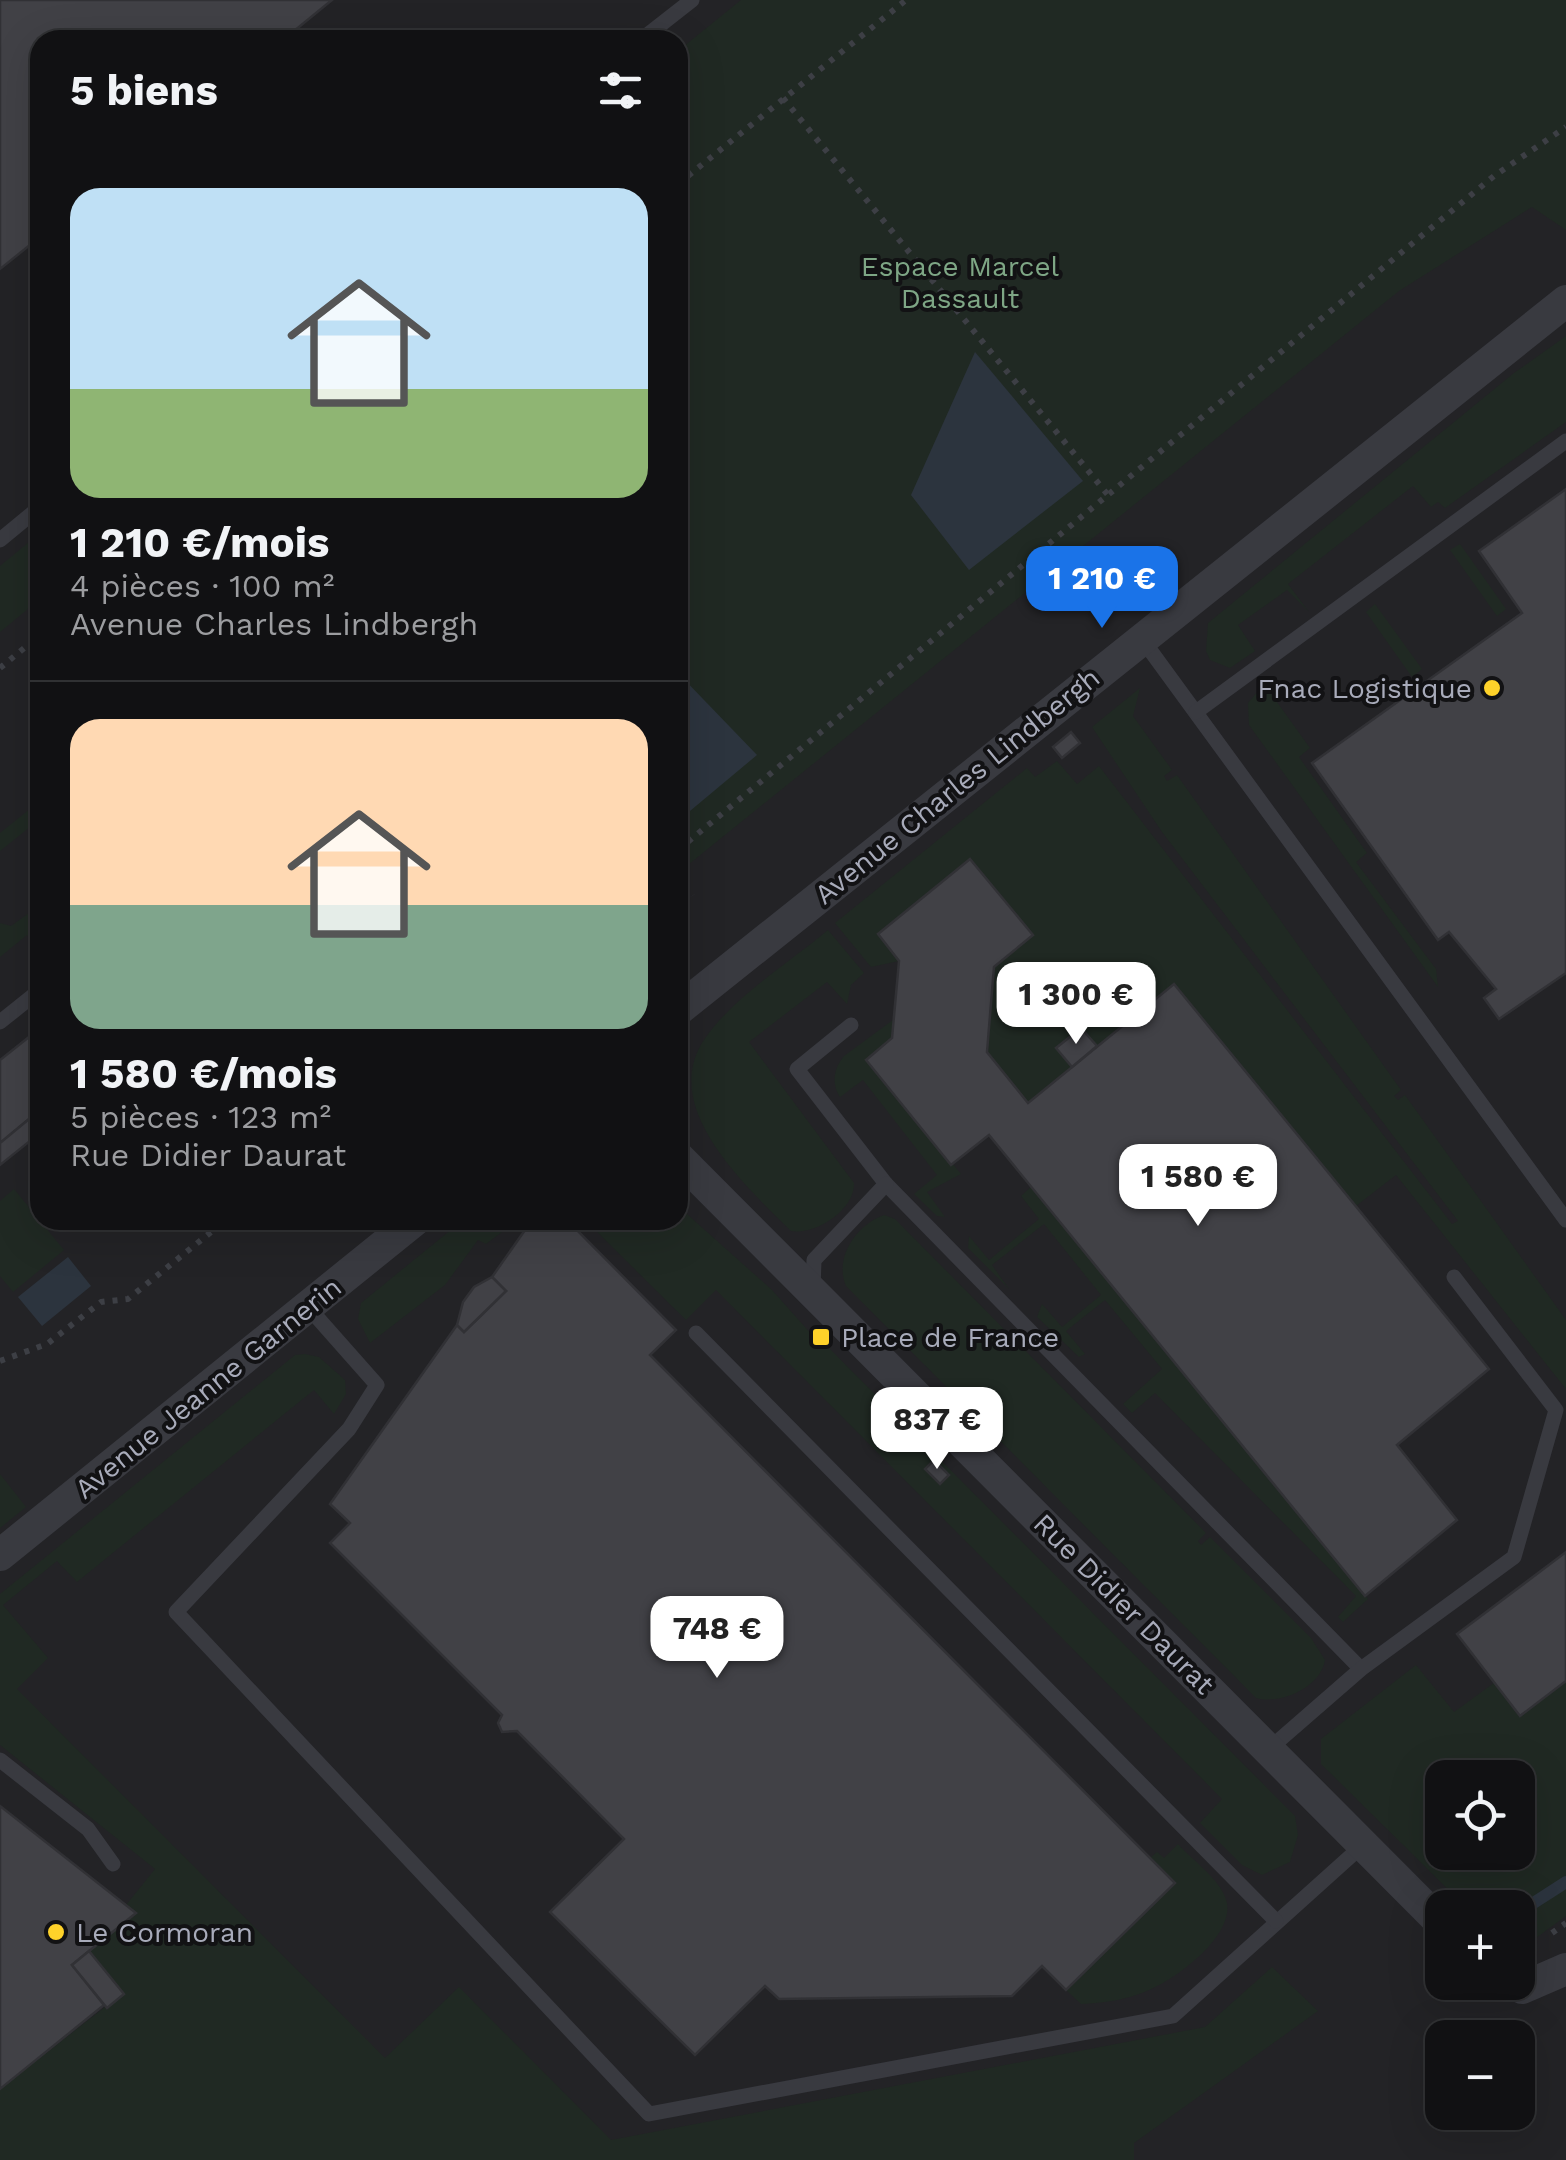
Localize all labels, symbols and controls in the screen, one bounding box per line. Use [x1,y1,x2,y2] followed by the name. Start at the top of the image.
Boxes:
[593,63,648,118] icon: filters
[70,66,218,115] text: 5 biens
[861,250,1060,315] park label: Espace Marcel Dassault
[269,253,449,433] icon: home
[70,518,329,567] text: 1 210 €/mois
[1010,546,1194,631] pin: 1 210 €
[1048,559,1156,597] text: 1 210 €
[70,567,335,605] text: 4 pièces · 100 m²
[70,605,478,643] text: Avenue Charles Lindbergh
[808,661,1106,911] street label: Avenue Charles Lindbergh
[1257,672,1472,705] place label: Fnac Logistique
[1481,677,1503,699] marker: Fnac Logistique
[269,784,449,964] icon: home
[984,962,1168,1047] pin: 1 300 €
[1019,975,1133,1013] text: 1 300 €
[70,1049,337,1098] text: 1 580 €/mois
[70,1098,331,1136] text: 5 pièces · 123 m²
[70,1136,346,1174] text: Rue Didier Daurat
[1106,1144,1290,1229] pin: 1 580 €
[1141,1157,1255,1195] text: 1 580 €
[68,1270,348,1506] street label: Avenue Jeanne Garnerin
[841,1321,1059,1354] place label: Place de France
[810,1326,832,1348] marker: Place de France
[867,1387,1007,1472] pin: 837 €
[893,1400,981,1438] text: 837 €
[1027,1507,1221,1701] street label: Rue Didier Daurat
[647,1596,787,1681] pin: 748 €
[672,1609,762,1647] text: 748 €
[1425,1760,1535,2130] map controls
[1425,1760,1535,1870] button: locate
[1425,1890,1535,2000] button: +
[76,1916,253,1949] place label: Le Cormoran
[45,1921,67,1943] marker: Le Cormoran
[1425,2020,1535,2130] button: −

